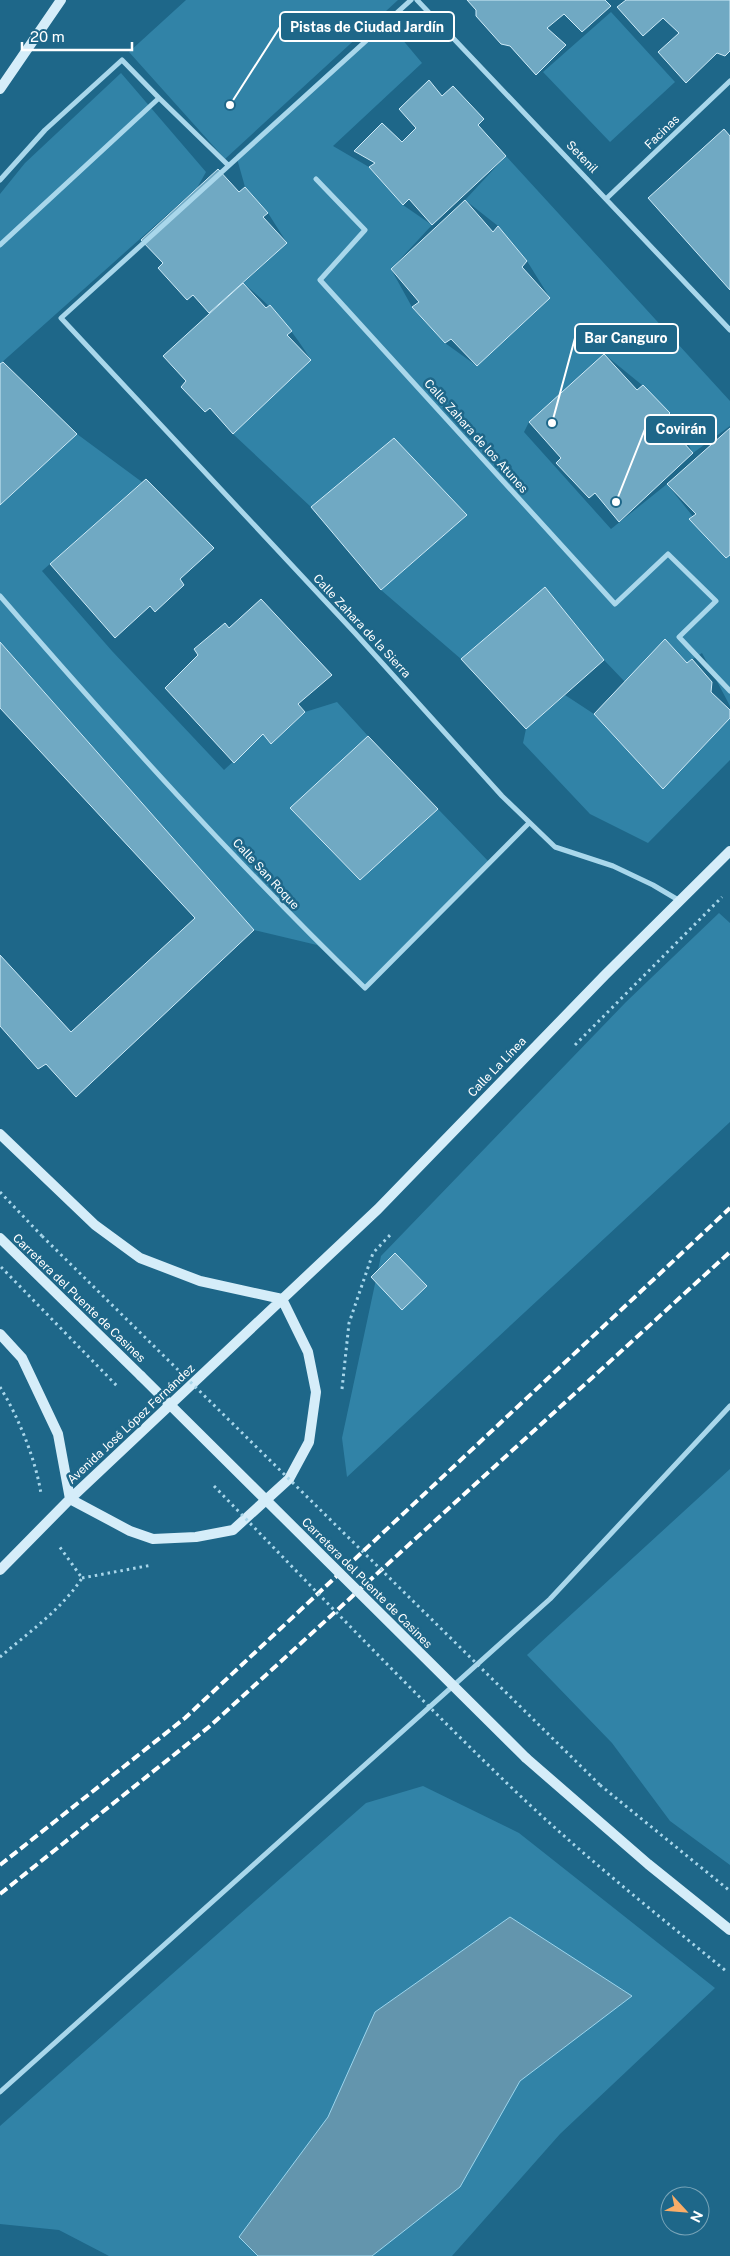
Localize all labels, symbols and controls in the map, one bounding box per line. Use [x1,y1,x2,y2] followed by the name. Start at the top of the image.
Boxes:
[280,12,454,41] callout: Pistas de Ciudad Jardín
[290,19,444,35] text: Pistas de Ciudad Jardín
[22,20,132,52] scale bar
[30,28,65,45] text: 20 m
[642,112,682,152] street label: Facinas
[563,138,601,176] street label: Setenil
[575,324,678,353] callout: Bar Canguro
[584,330,668,346] text: Bar Canguro
[421,376,531,496] street label: Calle Zahara de los Atunes
[645,415,716,444] callout: Covirán
[656,421,706,437] text: Covirán
[310,571,414,681] street label: Calle Zahara de la Sierra
[230,836,302,912] street label: Calle San Roque
[465,1034,529,1100] street label: Calle La Línea
[10,1231,148,1365] street label: Carretera del Puente de Casines
[65,1361,198,1487] street label: Avenida José López Fernández
[299,1515,435,1651] street label: Carretera del Puente de Casines
[660,2186,710,2236] north arrow
[687,2208,706,2225] text: N

